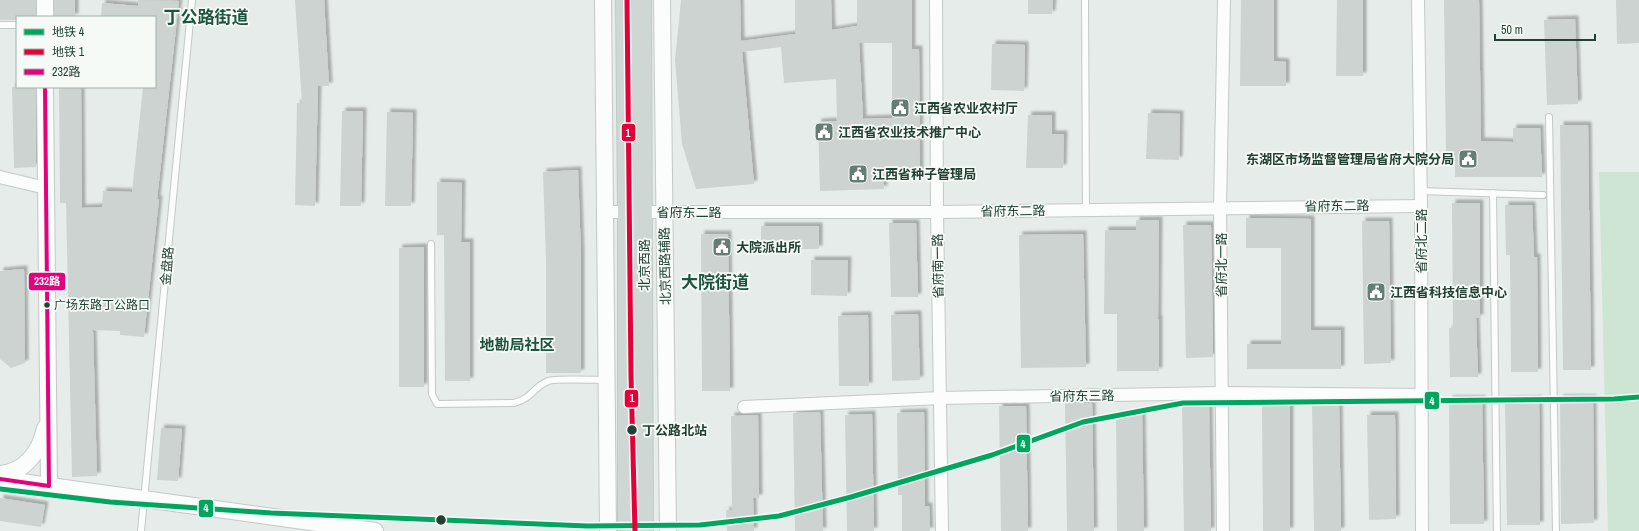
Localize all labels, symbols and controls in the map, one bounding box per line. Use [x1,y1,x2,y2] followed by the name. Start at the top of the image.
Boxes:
[164,5,249,28] district label: 丁公路街道
[16,16,156,88] legend
[1495,16,1595,42] scale bar
[1501,22,1523,38] text: 50 m
[52,24,85,40] text: 地铁 4
[52,44,85,60] text: 地铁 1
[52,64,80,80] text: 232路
[889,97,911,119] public building icon: 江西省农业农村厅
[914,100,1018,117] place label: 江西省农业农村厅
[813,121,835,143] public building icon: 江西省农业技术推广中心
[621,123,636,142] line badge: 1
[838,124,981,141] place label: 江西省农业技术推广中心
[625,126,631,140] text: 1
[1457,148,1479,170] public building icon: 东湖区市场监督管理局省府大院分局
[1246,151,1454,168] place label: 东湖区市场监督管理局省府大院分局
[847,163,869,185] public building icon: 江西省种子管理局
[872,166,976,183] place label: 江西省种子管理局
[1304,197,1370,215] street label: 省府东二路
[980,202,1046,220] street label: 省府东二路
[656,204,722,221] street label: 省府东二路
[1413,208,1430,274] street label: 省府北二路
[656,227,674,305] street label: 北京西路辅路
[1213,232,1230,298] street label: 省府北一路
[929,233,947,299] street label: 省府南一路
[711,236,733,258] public building icon: 大院派出所
[636,239,653,291] street label: 北京西路
[736,239,801,256] place label: 大院派出所
[157,246,177,286] street label: 金盘路
[681,270,749,293] district label: 大院街道
[28,272,66,291] line badge: 232路
[34,274,61,288] text: 232路
[1365,281,1387,303] public building icon: 江西省科技信息中心
[1390,284,1507,301] place label: 江西省科技信息中心
[54,297,150,313] place label: 广场东路丁公路口
[42,300,52,310] marker: 广场东路丁公路口
[479,334,555,355] district label: 地勘局社区
[1049,387,1115,405] street label: 省府东三路
[624,389,639,408] line badge: 1
[629,391,635,405] text: 1
[1424,391,1440,410] line badge: 4
[1429,394,1435,408] text: 4
[642,422,707,439] place label: 丁公路北站
[625,423,639,437] marker: 丁公路北站
[1016,434,1031,453] line badge: 4
[1020,437,1026,451] text: 4
[198,499,214,518] line badge: 4
[203,501,209,515] text: 4
[434,513,448,527] unlabelled marker

